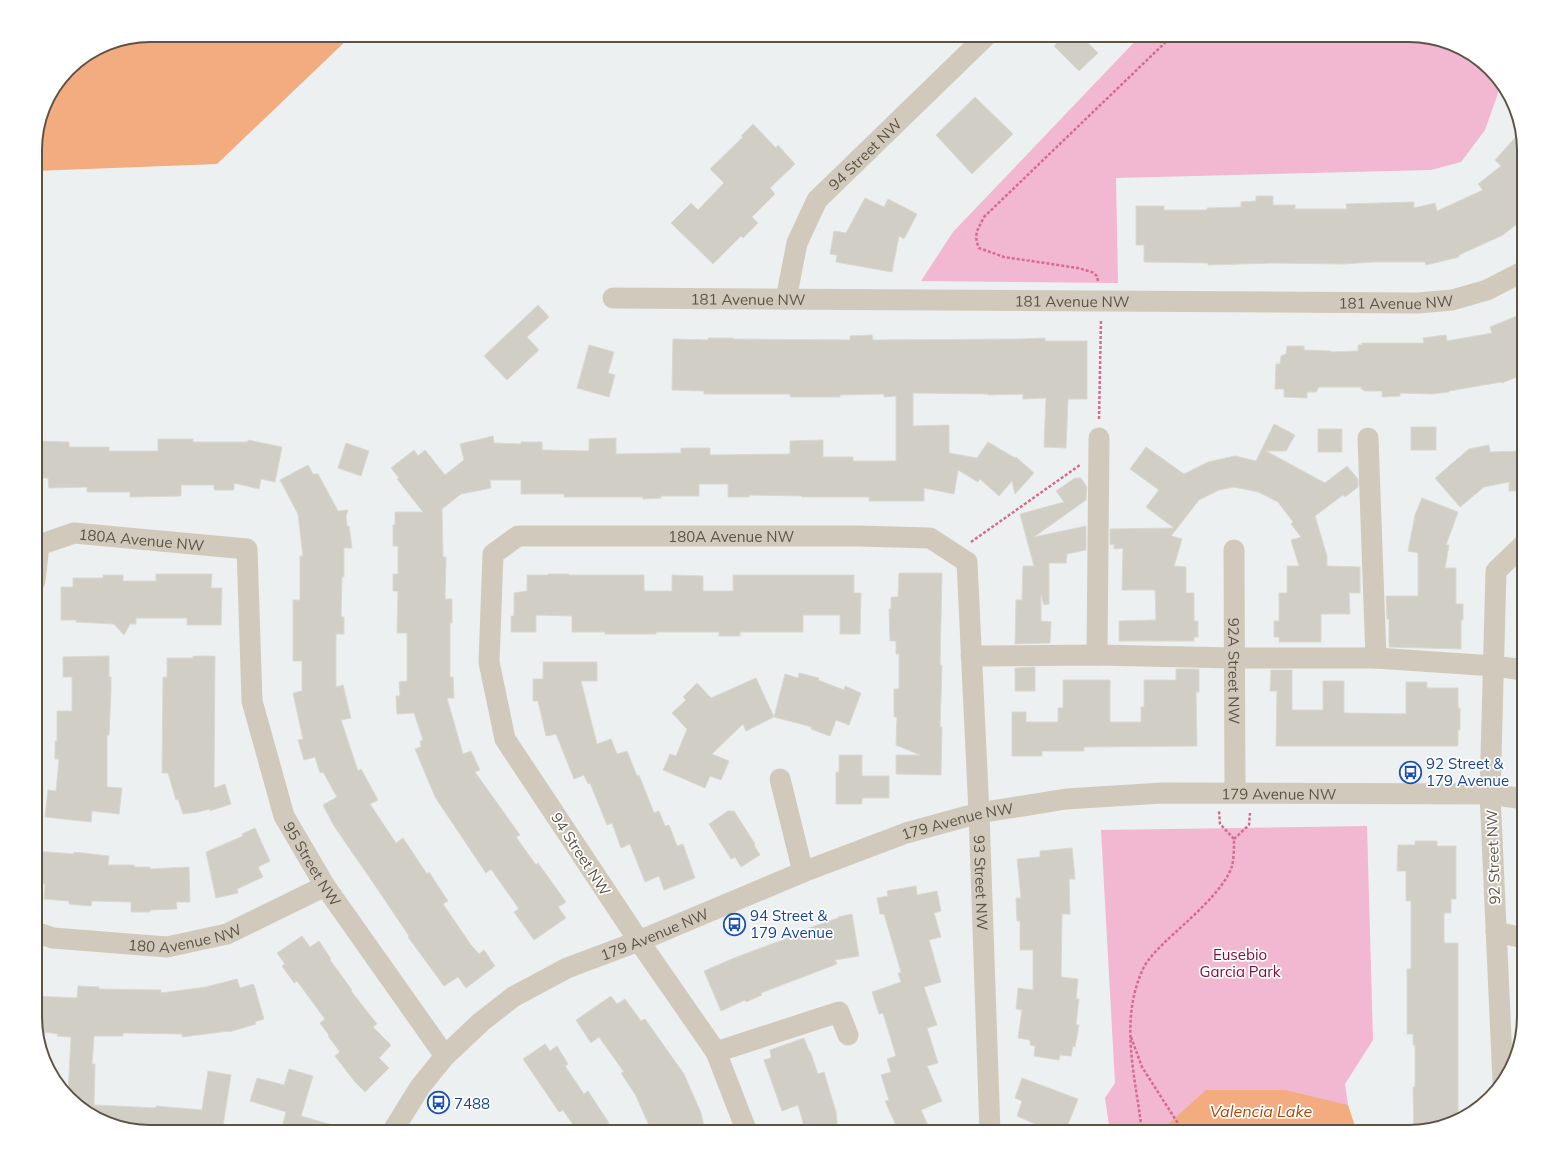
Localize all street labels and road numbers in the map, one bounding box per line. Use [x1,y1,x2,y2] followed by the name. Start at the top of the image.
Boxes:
[824,113,906,194] street label: 94 Street NW
[690,289,806,309] street label: 181 Avenue NW
[1338,290,1455,313] street label: 181 Avenue NW
[1014,291,1130,311] street label: 181 Avenue NW
[78,524,205,555] street label: 180A Avenue NW
[668,527,795,546] street label: 180A Avenue NW
[1225,618,1244,725] street label: 92A Street NW
[1221,784,1337,803] street label: 179 Avenue NW
[898,798,1015,844] street label: 179 Avenue NW
[547,809,615,899] street label: 94 Street NW
[1482,809,1504,905] street label: 92 Street NW
[280,818,346,910] street label: 95 Street NW
[970,835,993,931] street label: 93 Street NW
[598,903,712,964] street label: 179 Avenue NW
[127,919,245,957] street label: 180 Avenue NW

